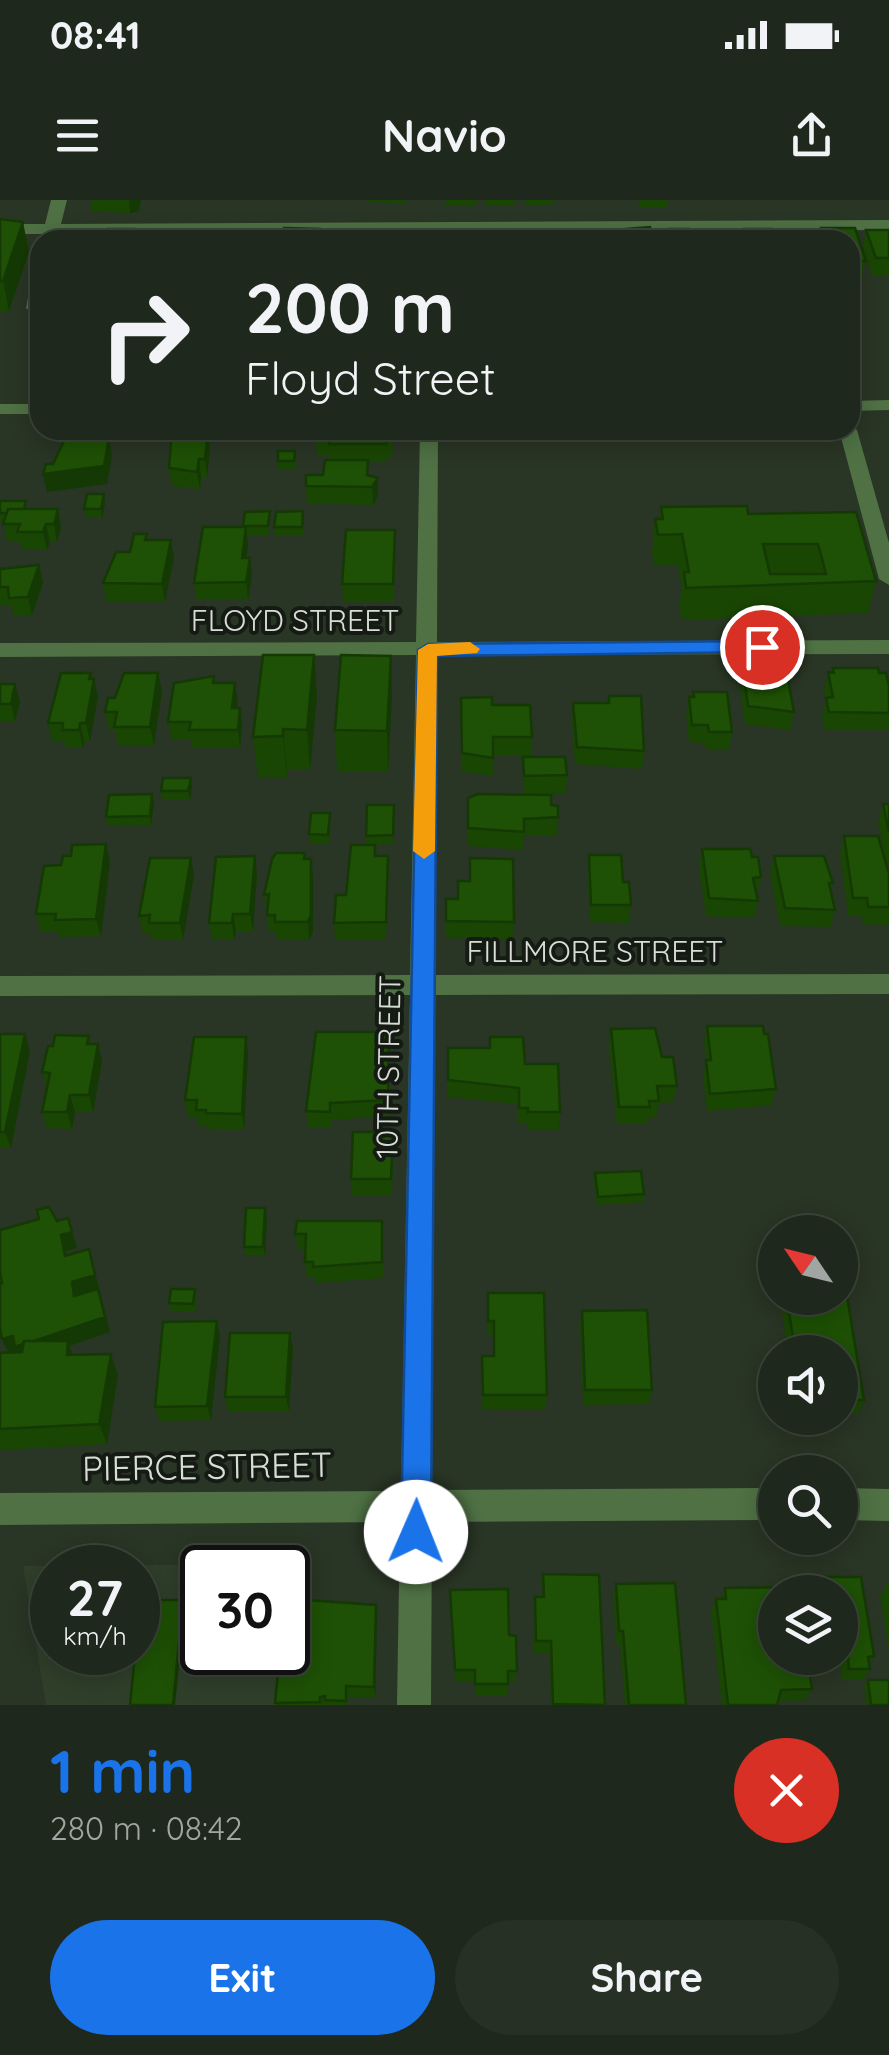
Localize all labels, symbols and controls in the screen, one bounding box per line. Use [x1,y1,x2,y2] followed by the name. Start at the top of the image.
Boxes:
[50,11,141,59] text: 08:41
[382,107,507,163] text: Navio
[50,108,105,163] icon: menu
[784,108,839,163] icon: share
[245,263,455,351] text: 200 m
[80,270,210,400] icon: right
[245,350,495,406] text: Floyd Street
[191,601,399,639] street label: FLOYD STREET
[720,605,805,690] pin
[735,620,790,675] icon: arrive
[467,932,723,970] street label: FILLMORE STREET
[367,975,409,1159] street label: 10TH STREET
[758,1215,858,1315] north arrow
[758,1215,858,1675] map controls
[758,1335,858,1435] button: sound
[82,1442,332,1490] street label: PIERCE STREET
[758,1455,858,1555] button: search
[364,1480,468,1584] position arrow
[180,1545,310,1675] speed limit sign: 30
[67,1566,123,1629] text: 27
[758,1575,858,1675] button: layers
[63,1620,127,1651] text: km/h
[50,1733,195,1808] text: 1 min
[734,1738,839,1843] button: close
[50,1808,243,1848] text: 280 m · 08:42
[50,1920,435,2035] button: Exit
[455,1920,839,2035] button: Share

